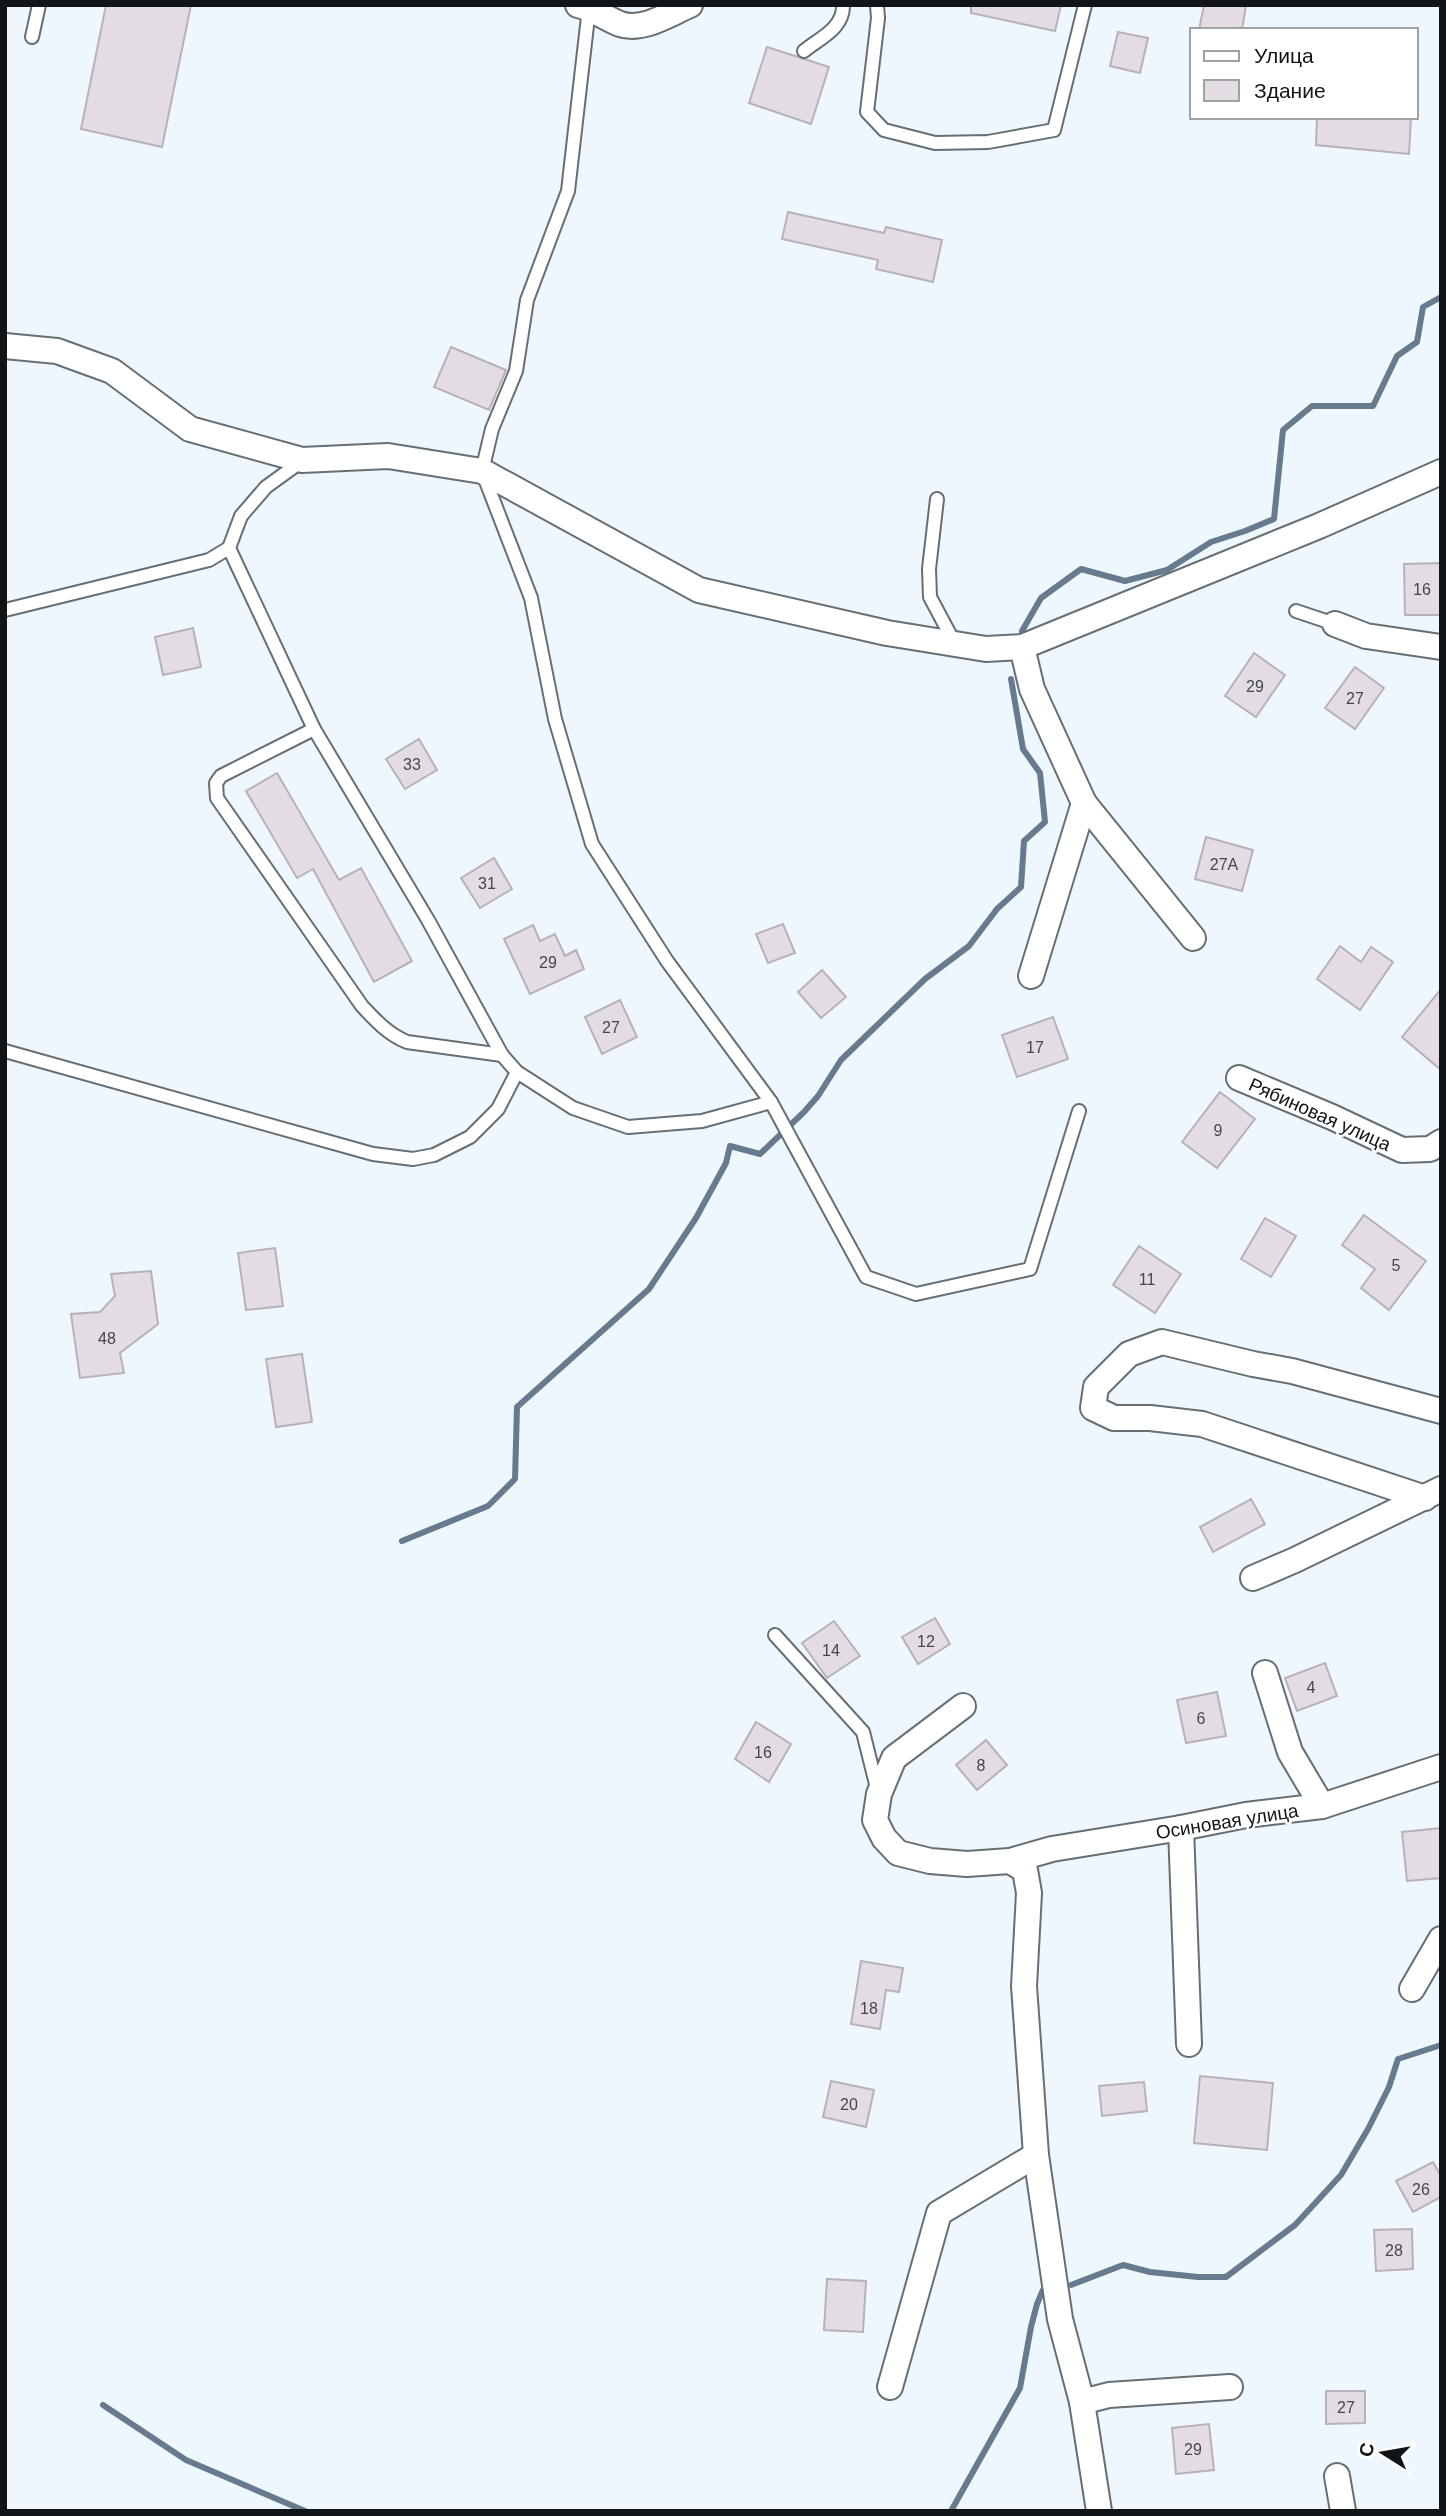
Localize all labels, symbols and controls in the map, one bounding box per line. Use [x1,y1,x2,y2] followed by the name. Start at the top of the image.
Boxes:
[1190,28,1418,119] legend
[1254,44,1314,67] text: Улица
[1254,79,1326,102] text: Здание
[1413,581,1431,598] house number: 16
[1246,678,1264,695] house number: 29
[1346,690,1364,707] house number: 27
[403,756,421,773] house number: 33
[1210,856,1239,873] house number: 27А
[478,875,496,892] house number: 31
[539,954,557,971] house number: 29
[602,1019,620,1036] house number: 27
[1026,1039,1044,1056] house number: 17
[1246,1074,1394,1155] street label: Рябиновая улица
[1214,1122,1223,1139] house number: 9
[1392,1257,1401,1274] house number: 5
[1139,1271,1155,1288] house number: 11
[98,1330,116,1347] house number: 48
[917,1633,935,1650] house number: 12
[822,1642,840,1659] house number: 14
[1307,1679,1316,1696] house number: 4
[1197,1710,1206,1727] house number: 6
[754,1744,772,1761] house number: 16
[977,1757,986,1774] house number: 8
[1154,1800,1300,1843] street label: Осиновая улица
[860,2000,878,2017] house number: 18
[840,2096,858,2113] house number: 20
[1412,2181,1430,2198] house number: 26
[1385,2242,1403,2259] house number: 28
[1337,2399,1355,2416] house number: 27
[1348,2418,1418,2488] north arrow
[1184,2441,1202,2458] house number: 29
[1355,2441,1378,2459] text: С

